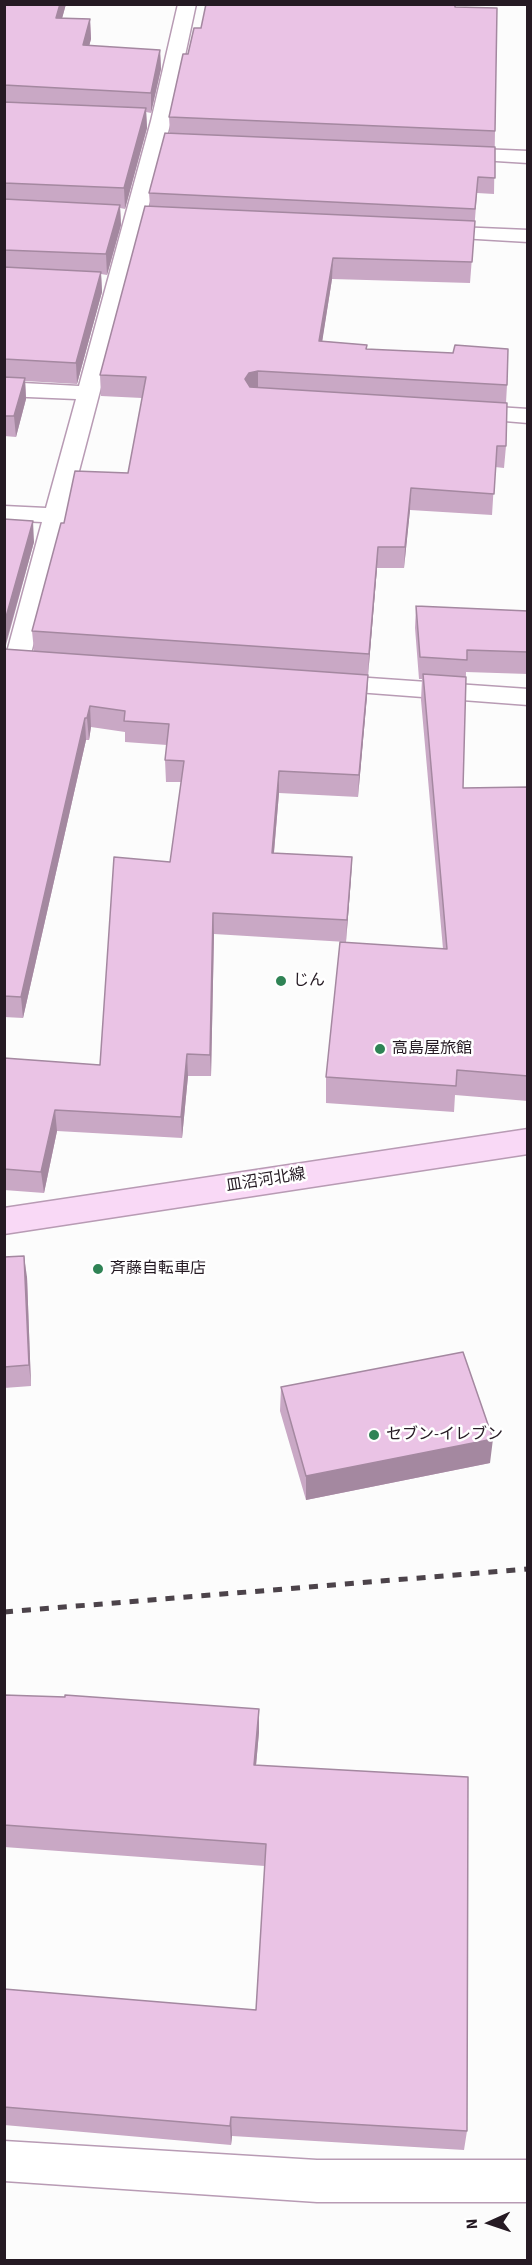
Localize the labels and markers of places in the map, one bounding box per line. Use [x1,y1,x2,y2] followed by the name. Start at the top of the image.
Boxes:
[293,971,325,991] place label: じん
[274,974,288,988] marker: じん
[392,1039,472,1059] place label: 高島屋旅館
[373,1042,387,1056] marker: 高島屋旅館
[110,1259,206,1279] place label: 斉藤自転車店
[91,1262,105,1276] marker: 斉藤自転車店
[386,1425,503,1445] place label: セブン-イレブン
[367,1428,381,1442] marker: セブン-イレブン

